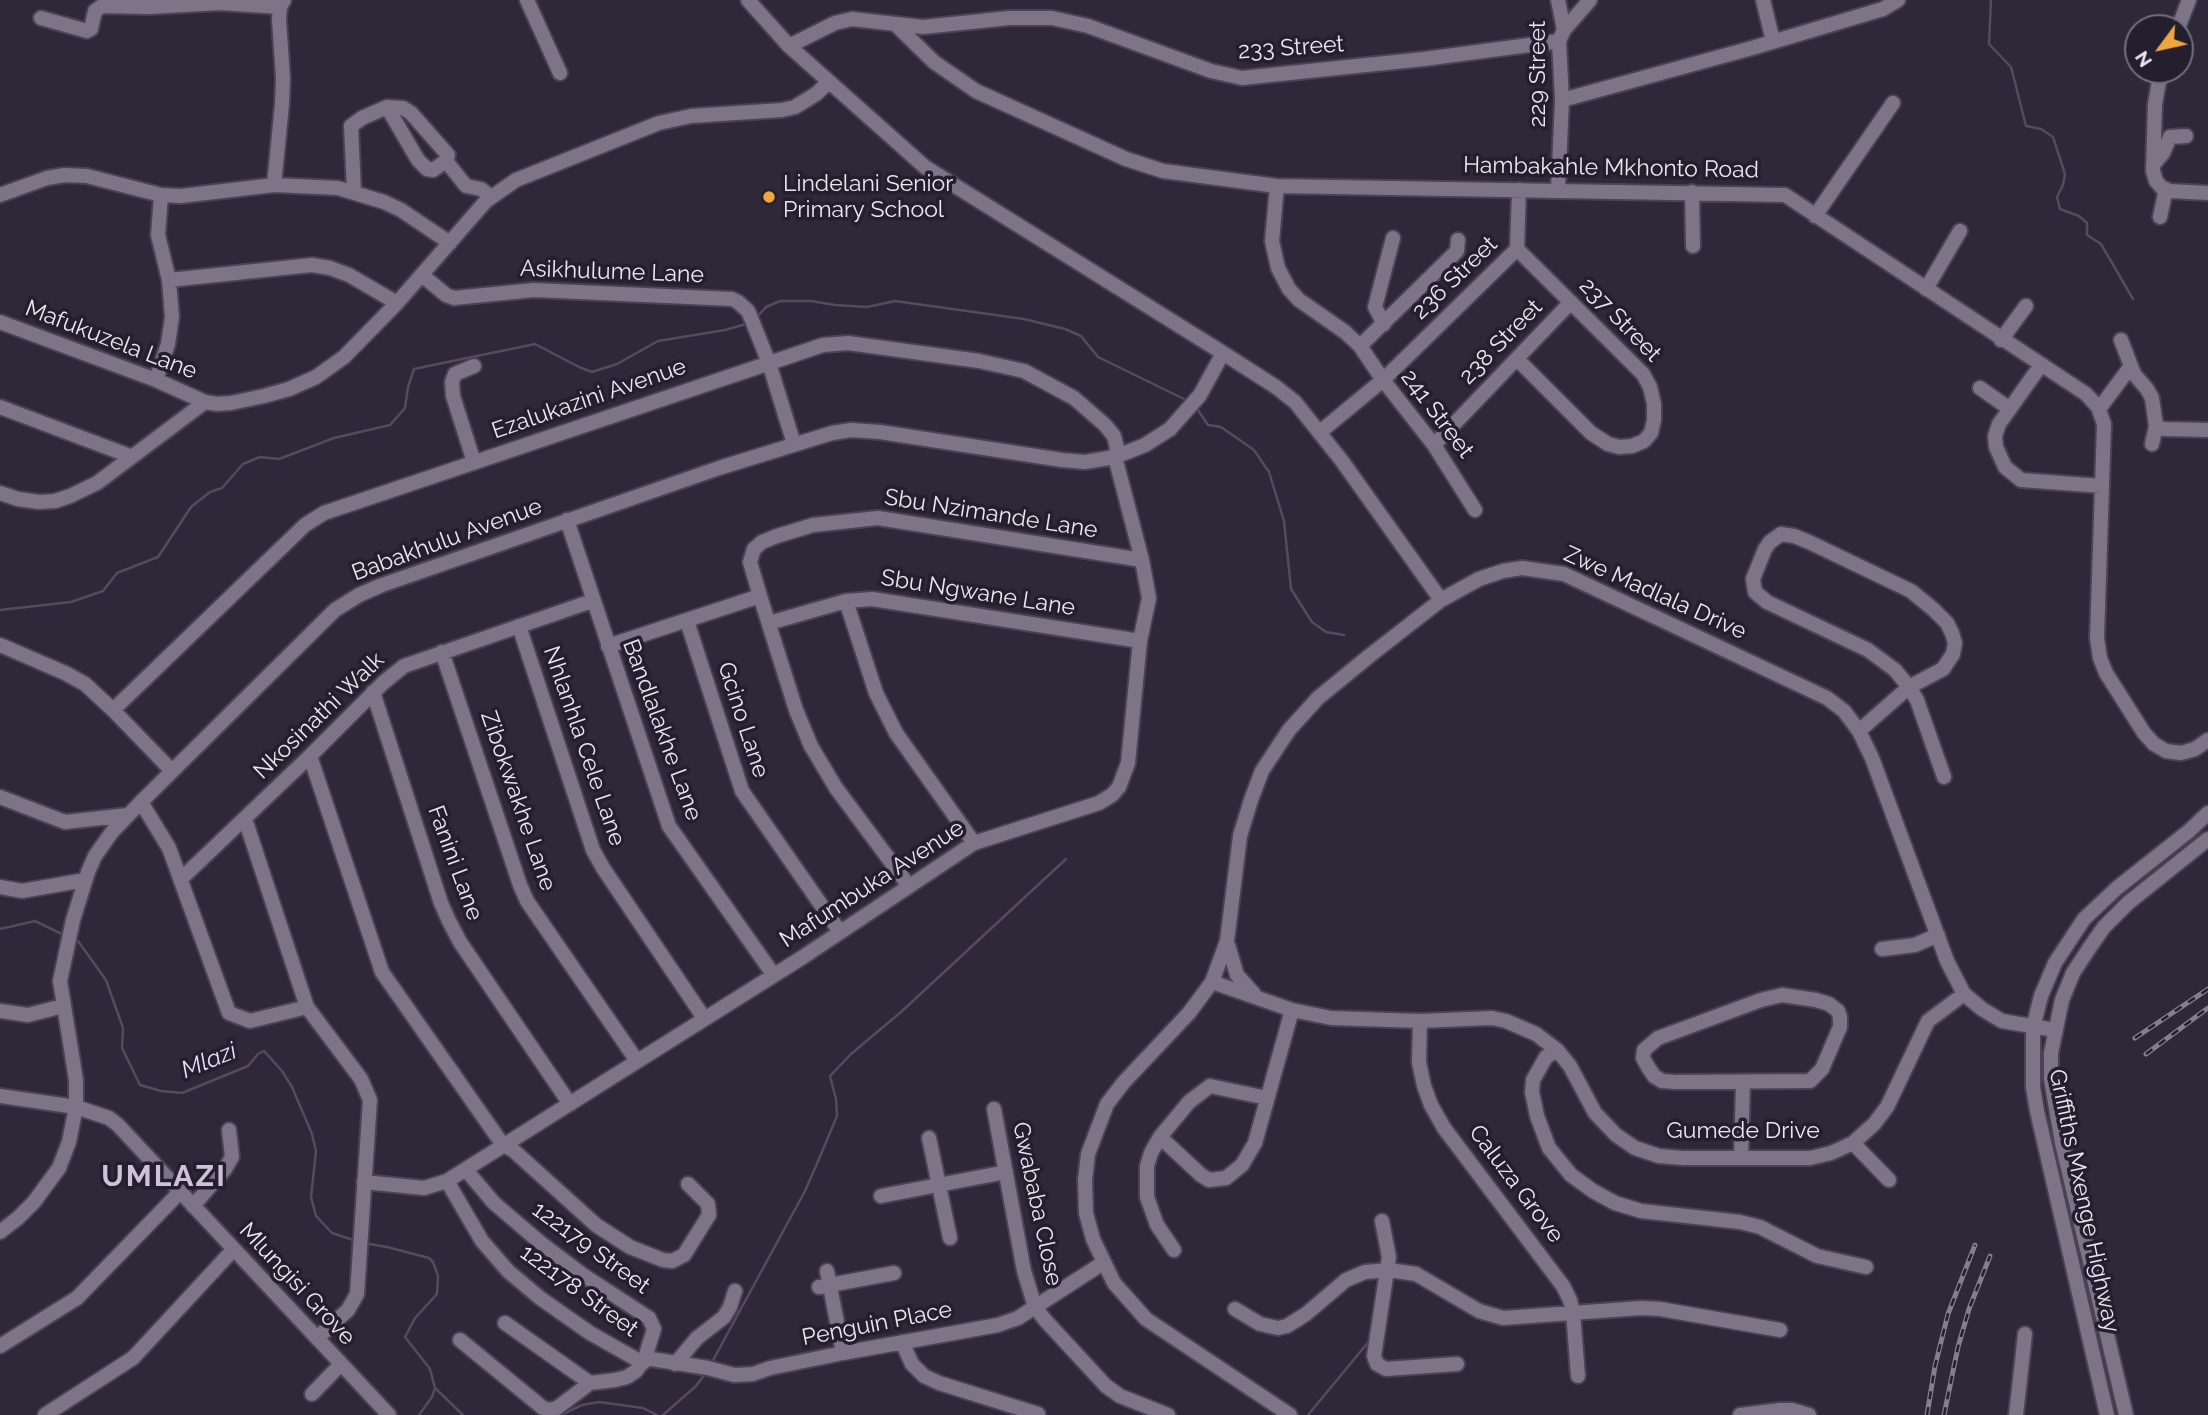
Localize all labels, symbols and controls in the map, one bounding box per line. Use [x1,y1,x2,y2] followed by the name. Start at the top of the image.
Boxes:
[2124,14,2194,84] north arrow
[1524,20,1552,128] street label: 229 Street
[1237,31,1345,65] street label: 233 Street
[2130,47,2156,71] text: N
[1463,152,1759,184] street label: Hambakahle Mkhonto Road
[783,170,953,224] place label: Lindelani Senior Primary School
[761,189,777,205] marker: Lindelani Senior Primary School
[1407,231,1503,325] street label: 236 Street
[520,255,704,289] street label: Asikhulume Lane
[1573,272,1667,368] street label: 237 Street
[1454,294,1548,390] street label: 238 Street
[21,295,201,385] street label: Mafukuzela Lane
[488,353,690,445] street label: Ezalukazini Avenue
[1395,364,1479,464] street label: 241 Street
[882,484,1100,544] street label: Sbu Nzimande Lane
[348,493,546,587] street label: Babakhulu Avenue
[1559,540,1751,646] street label: Zwe Madlala Drive
[879,564,1077,622] street label: Sbu Ngwane Lane
[616,636,708,824] street label: Bandlalakhe Lane
[537,643,631,849] street label: Nhlanhla Cele Lane
[248,647,390,785] street label: Nkosinathi Walk
[711,659,775,781] street label: Gcino Lane
[474,707,562,895] street label: Zibokwakhe Lane
[421,802,489,924] street label: Fanini Lane
[775,814,969,954] street label: Mafumbuka Avenue
[177,1037,241,1085] water label: Mlazi
[2043,1067,2125,1335] street label: Griffiths Mxenge Highway
[1666,1117,1820,1145] street label: Gumede Drive
[1006,1120,1068,1288] street label: Gwababa Close
[1463,1120,1569,1248] street label: Caluza Grove
[102,1159,226,1195] district label: UMLAZI
[527,1196,655,1300] street label: 122179 Street
[233,1217,361,1351] street label: Mlungisi Grove
[515,1239,643,1343] street label: 122178 Street
[800,1296,954,1352] street label: Penguin Place

